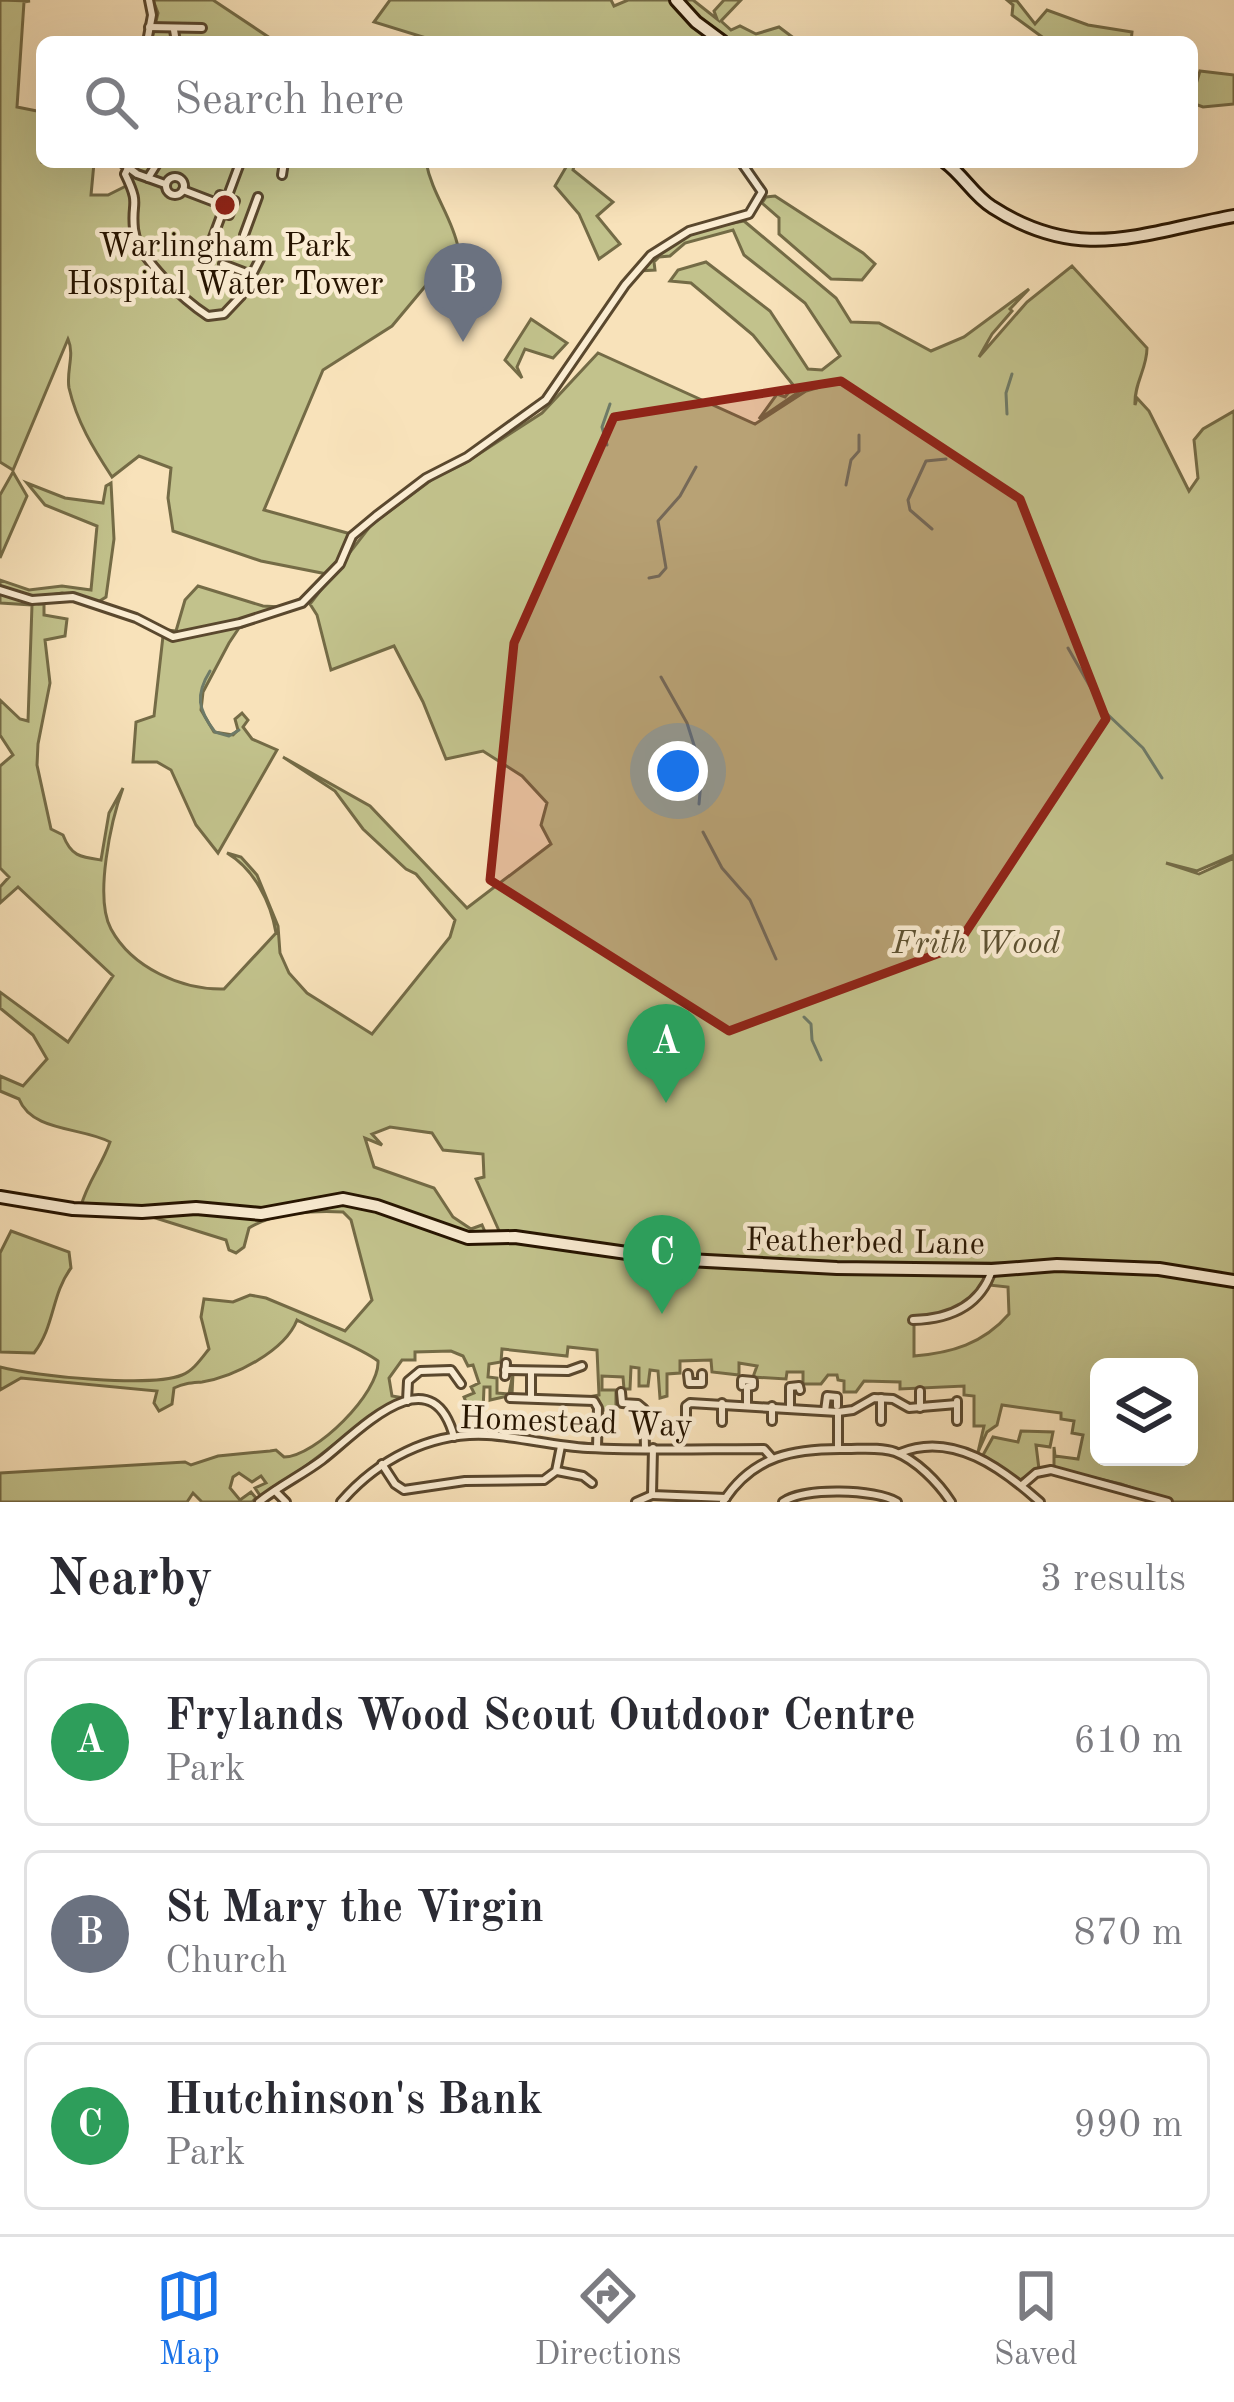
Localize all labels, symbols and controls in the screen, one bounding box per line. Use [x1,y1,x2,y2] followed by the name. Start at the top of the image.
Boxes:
[36,36,1198,168] search box
[78,69,144,135] icon: search
[174,79,404,124] text: Search here
[212,192,238,218] marker: Warlingham Park Hospital Water Tower
[67,231,384,302] place label: Warlingham Park Hospital Water Tower
[424,243,502,342] pin: B
[648,741,708,801] your location
[891,928,1060,961] park label: Frith Wood
[627,1004,705,1103] pin: A
[623,1215,701,1314] pin: C
[745,1225,985,1262] street label: Featherbed Lane
[1090,1358,1198,1466] map controls
[1090,1358,1198,1466] button: layers
[459,1403,693,1444] street label: Homestead Way
[48,1555,213,1606] text: Nearby
[1040,1560,1186,1599] text: 3 results
[165,1695,916,1740] text: Frylands Wood Scout Outdoor Centre
[75,1722,105,1761] text: A
[1073,1722,1183,1761] text: 610 m
[165,1750,245,1789] text: Park
[165,1887,544,1932] text: St Mary the Virgin
[76,1914,104,1953] text: B
[1073,1914,1183,1953] text: 870 m
[165,1942,287,1981] text: Church
[165,2079,543,2124] text: Hutchinson's Bank
[77,2106,103,2145] text: C
[1073,2106,1183,2145] text: 990 m
[165,2134,245,2173] text: Park
[156,2263,222,2376] tab: Map
[535,2263,681,2376] tab: Directions
[994,2263,1078,2376] tab: Saved

